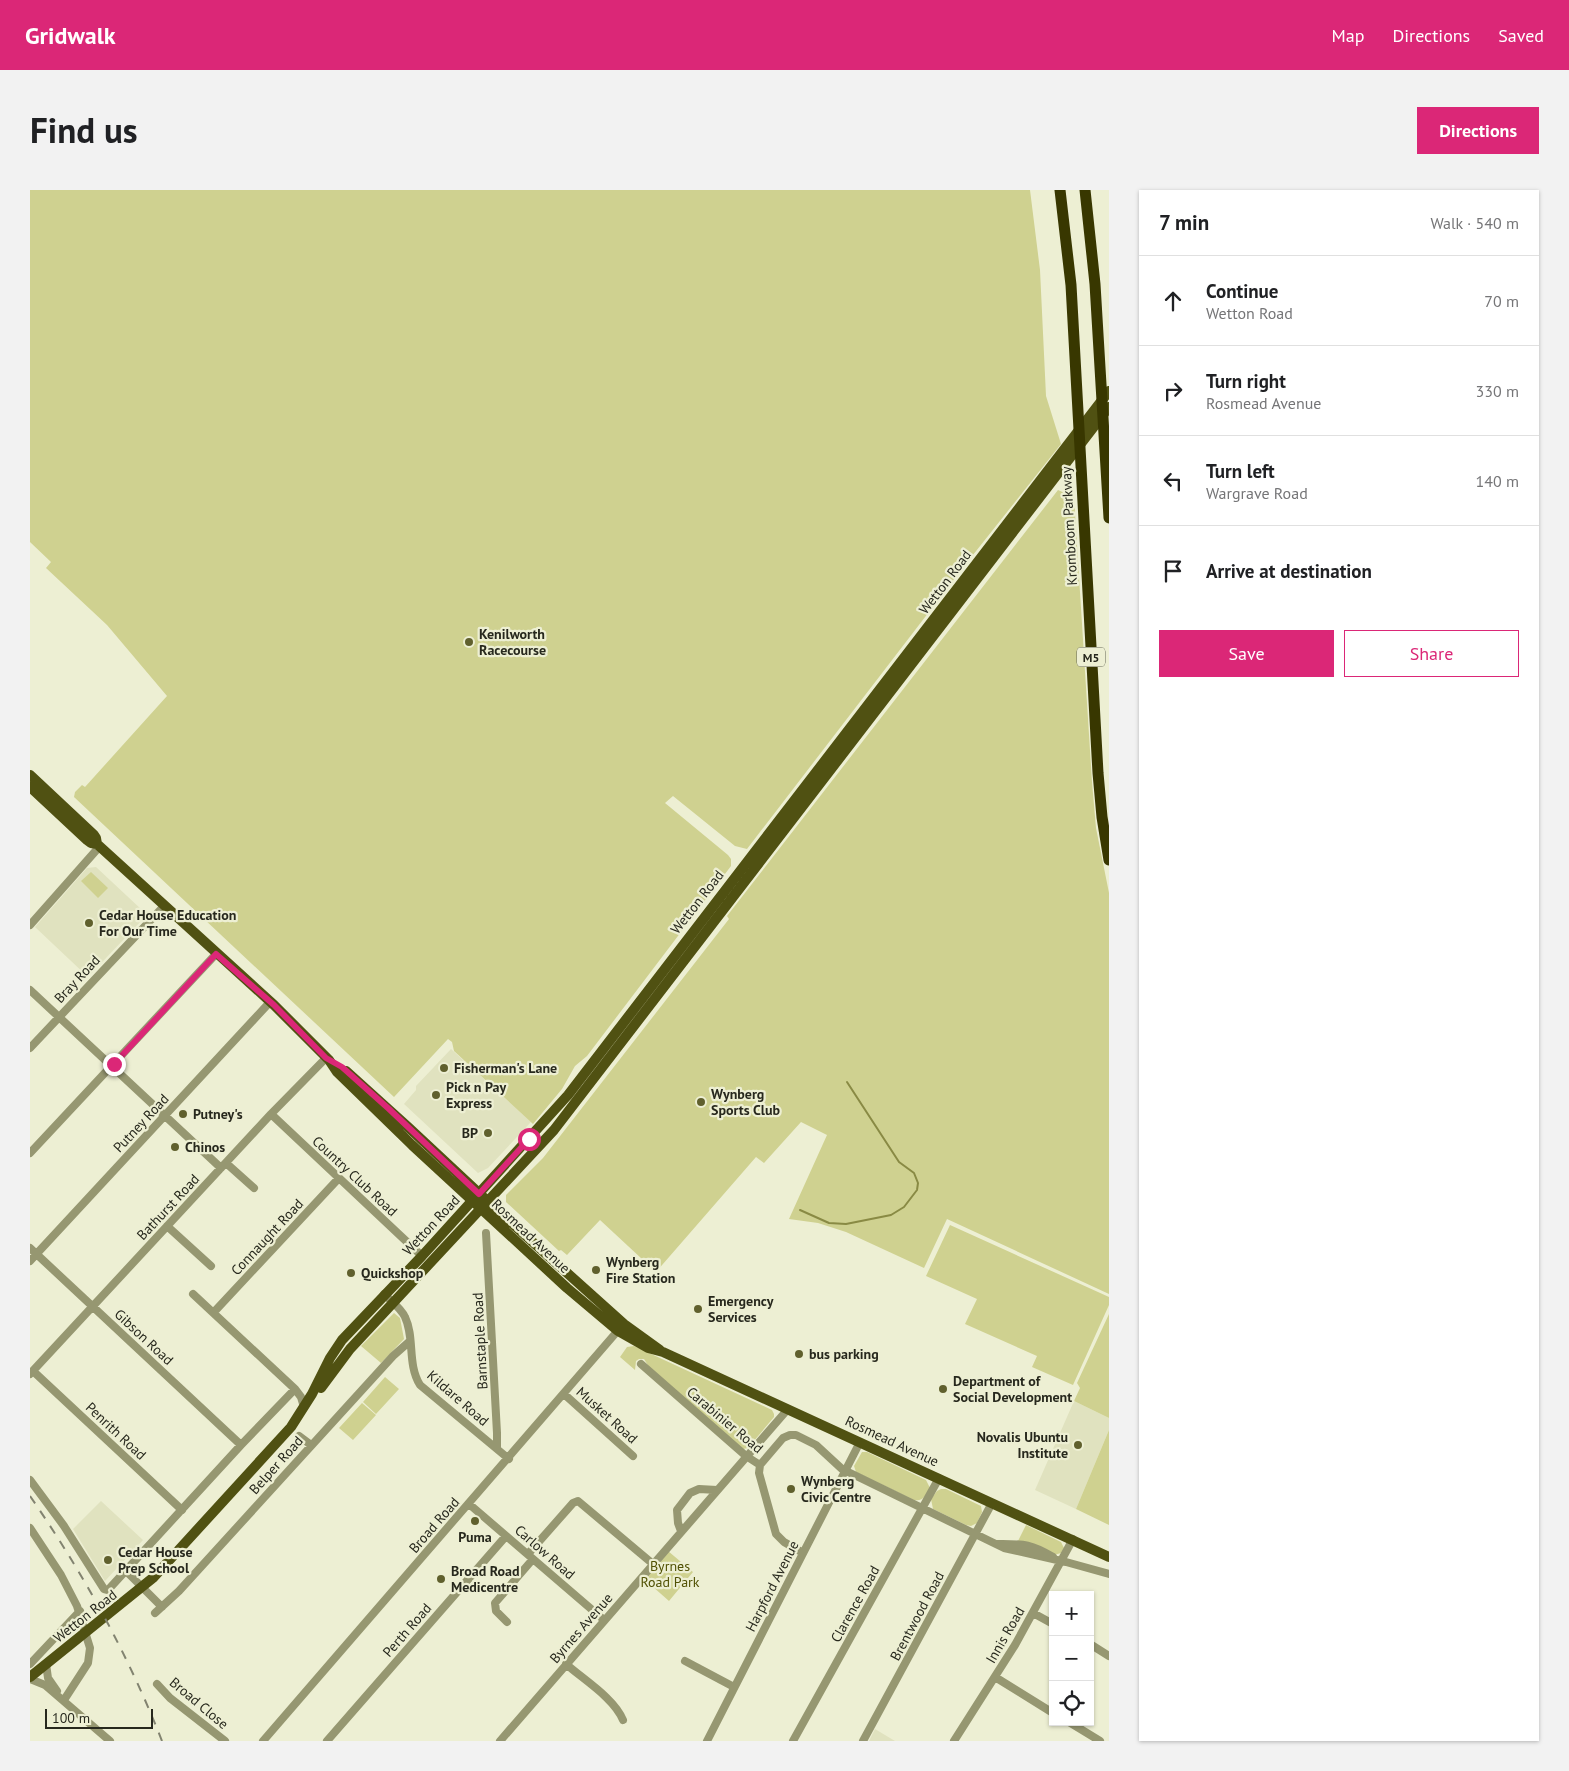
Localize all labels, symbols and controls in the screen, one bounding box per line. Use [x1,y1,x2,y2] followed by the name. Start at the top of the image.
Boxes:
[25,20,115,51] text: Gridwalk
[1332,24,1364,47] text: Map
[1392,24,1470,47] text: Directions
[1498,24,1544,47] text: Saved
[30,107,138,153] text: Find us
[1417,107,1539,154] button: Directions
[1159,209,1209,236] text: 7 min
[1430,213,1519,233] text: Walk · 540 m
[1206,279,1278,303] text: Continue
[1159,287,1187,315] icon: ahead
[1484,291,1519,311] text: 70 m
[1206,303,1293,323] text: Wetton Road
[1206,369,1286,393] text: Turn right
[1159,377,1187,405] icon: right
[1476,381,1519,401] text: 330 m
[1206,393,1321,413] text: Rosmead Avenue
[1206,459,1275,483] text: Turn left
[1057,466,1081,586] street label: Kromboom Parkway
[1159,467,1187,495] icon: left
[1476,471,1519,491] text: 140 m
[1206,483,1308,503] text: Wargrave Road
[915,546,975,618] street label: Wetton Road
[1159,557,1187,585] icon: arrive
[1206,559,1372,583] text: Arrive at destination
[479,625,546,659] place label: Kenilworth Racecourse
[1159,630,1334,677] button: Save
[1344,630,1519,677] button: Share
[463,636,475,648] marker: Kenilworth Racecourse
[1077,648,1105,667] road number: M5
[667,867,727,937] street label: Wetton Road
[99,906,236,940] place label: Cedar House Education For Our Time
[83,917,95,929] marker: Cedar House Education For Our Time
[50,951,104,1007] street label: Bray Road
[103,1053,126,1076] route end
[454,1059,557,1077] place label: Fisherman's Lane
[438,1062,450,1074] marker: Fisherman's Lane
[446,1078,507,1112] place label: Pick n Pay Express
[711,1085,780,1119] place label: Wynberg Sports Club
[430,1089,442,1101] marker: Pick n Pay Express
[109,1090,173,1156] street label: Putney Road
[695,1096,707,1108] marker: Wynberg Sports Club
[193,1105,243,1123] place label: Putney's
[177,1108,189,1120] marker: Putney's
[462,1124,478,1142] place label: BP
[482,1127,494,1139] marker: BP
[518,1128,541,1151] route start
[309,1132,401,1220] street label: Country Club Road
[185,1138,225,1156] place label: Chinos
[169,1141,181,1153] marker: Chinos
[133,1170,203,1244] street label: Bathurst Road
[399,1191,463,1259] street label: Wetton Road
[227,1195,307,1279] street label: Connaught Road
[488,1195,574,1277] street label: Rosmead Avenue
[606,1253,676,1287] place label: Wynberg Fire Station
[361,1264,424,1282] place label: Quickshop
[590,1264,602,1276] marker: Wynberg Fire Station
[345,1267,357,1279] marker: Quickshop
[468,1292,492,1390] street label: Barnstaple Road
[708,1292,774,1326] place label: Emergency Services
[692,1303,704,1315] marker: Emergency Services
[111,1305,177,1369] street label: Gibson Road
[809,1345,879,1363] place label: bus parking
[793,1348,805,1360] marker: bus parking
[423,1366,493,1430] street label: Kildare Road
[953,1372,1072,1406] place label: Department of Social Development
[573,1383,641,1447] street label: Musket Road
[683,1383,767,1457] street label: Carabinier Road
[937,1383,949,1395] marker: Department of Social Development
[82,1398,150,1464] street label: Penrith Road
[842,1411,942,1471] street label: Rosmead Avenue
[977,1428,1068,1462] place label: Novalis Ubuntu Institute
[245,1432,307,1498] street label: Belper Road
[1072,1439,1084,1451] marker: Novalis Ubuntu Institute
[801,1472,871,1506] place label: Wynberg Civic Centre
[785,1483,797,1495] marker: Wynberg Civic Centre
[405,1493,463,1557] street label: Broad Road
[469,1515,481,1527] marker: Puma
[511,1521,579,1583] street label: Carlow Road
[458,1528,492,1546] place label: Puma
[741,1538,803,1634] street label: Harpford Avenue
[118,1543,193,1577] place label: Cedar House Prep School
[102,1554,114,1566] marker: Cedar House Prep School
[640,1557,700,1591] park label: Byrnes Road Park
[451,1562,520,1596] place label: Broad Road Medicentre
[827,1562,883,1646] street label: Clarence Road
[886,1568,948,1664] street label: Brentwood Road
[435,1573,447,1585] marker: Broad Road Medicentre
[50,1586,120,1646] street label: Wetton Road
[546,1589,616,1667] street label: Byrnes Avenue
[1049,1591,1094,1726] map controls
[1049,1591,1094,1636] button: +
[379,1599,435,1661] street label: Perth Road
[982,1603,1028,1667] street label: Innis Road
[1049,1636,1094,1681] button: −
[166,1673,232,1733] street label: Broad Close
[1049,1681,1094,1726] button: locate
[45,1706,152,1729] scale bar
[52,1709,90,1727] text: 100 m

